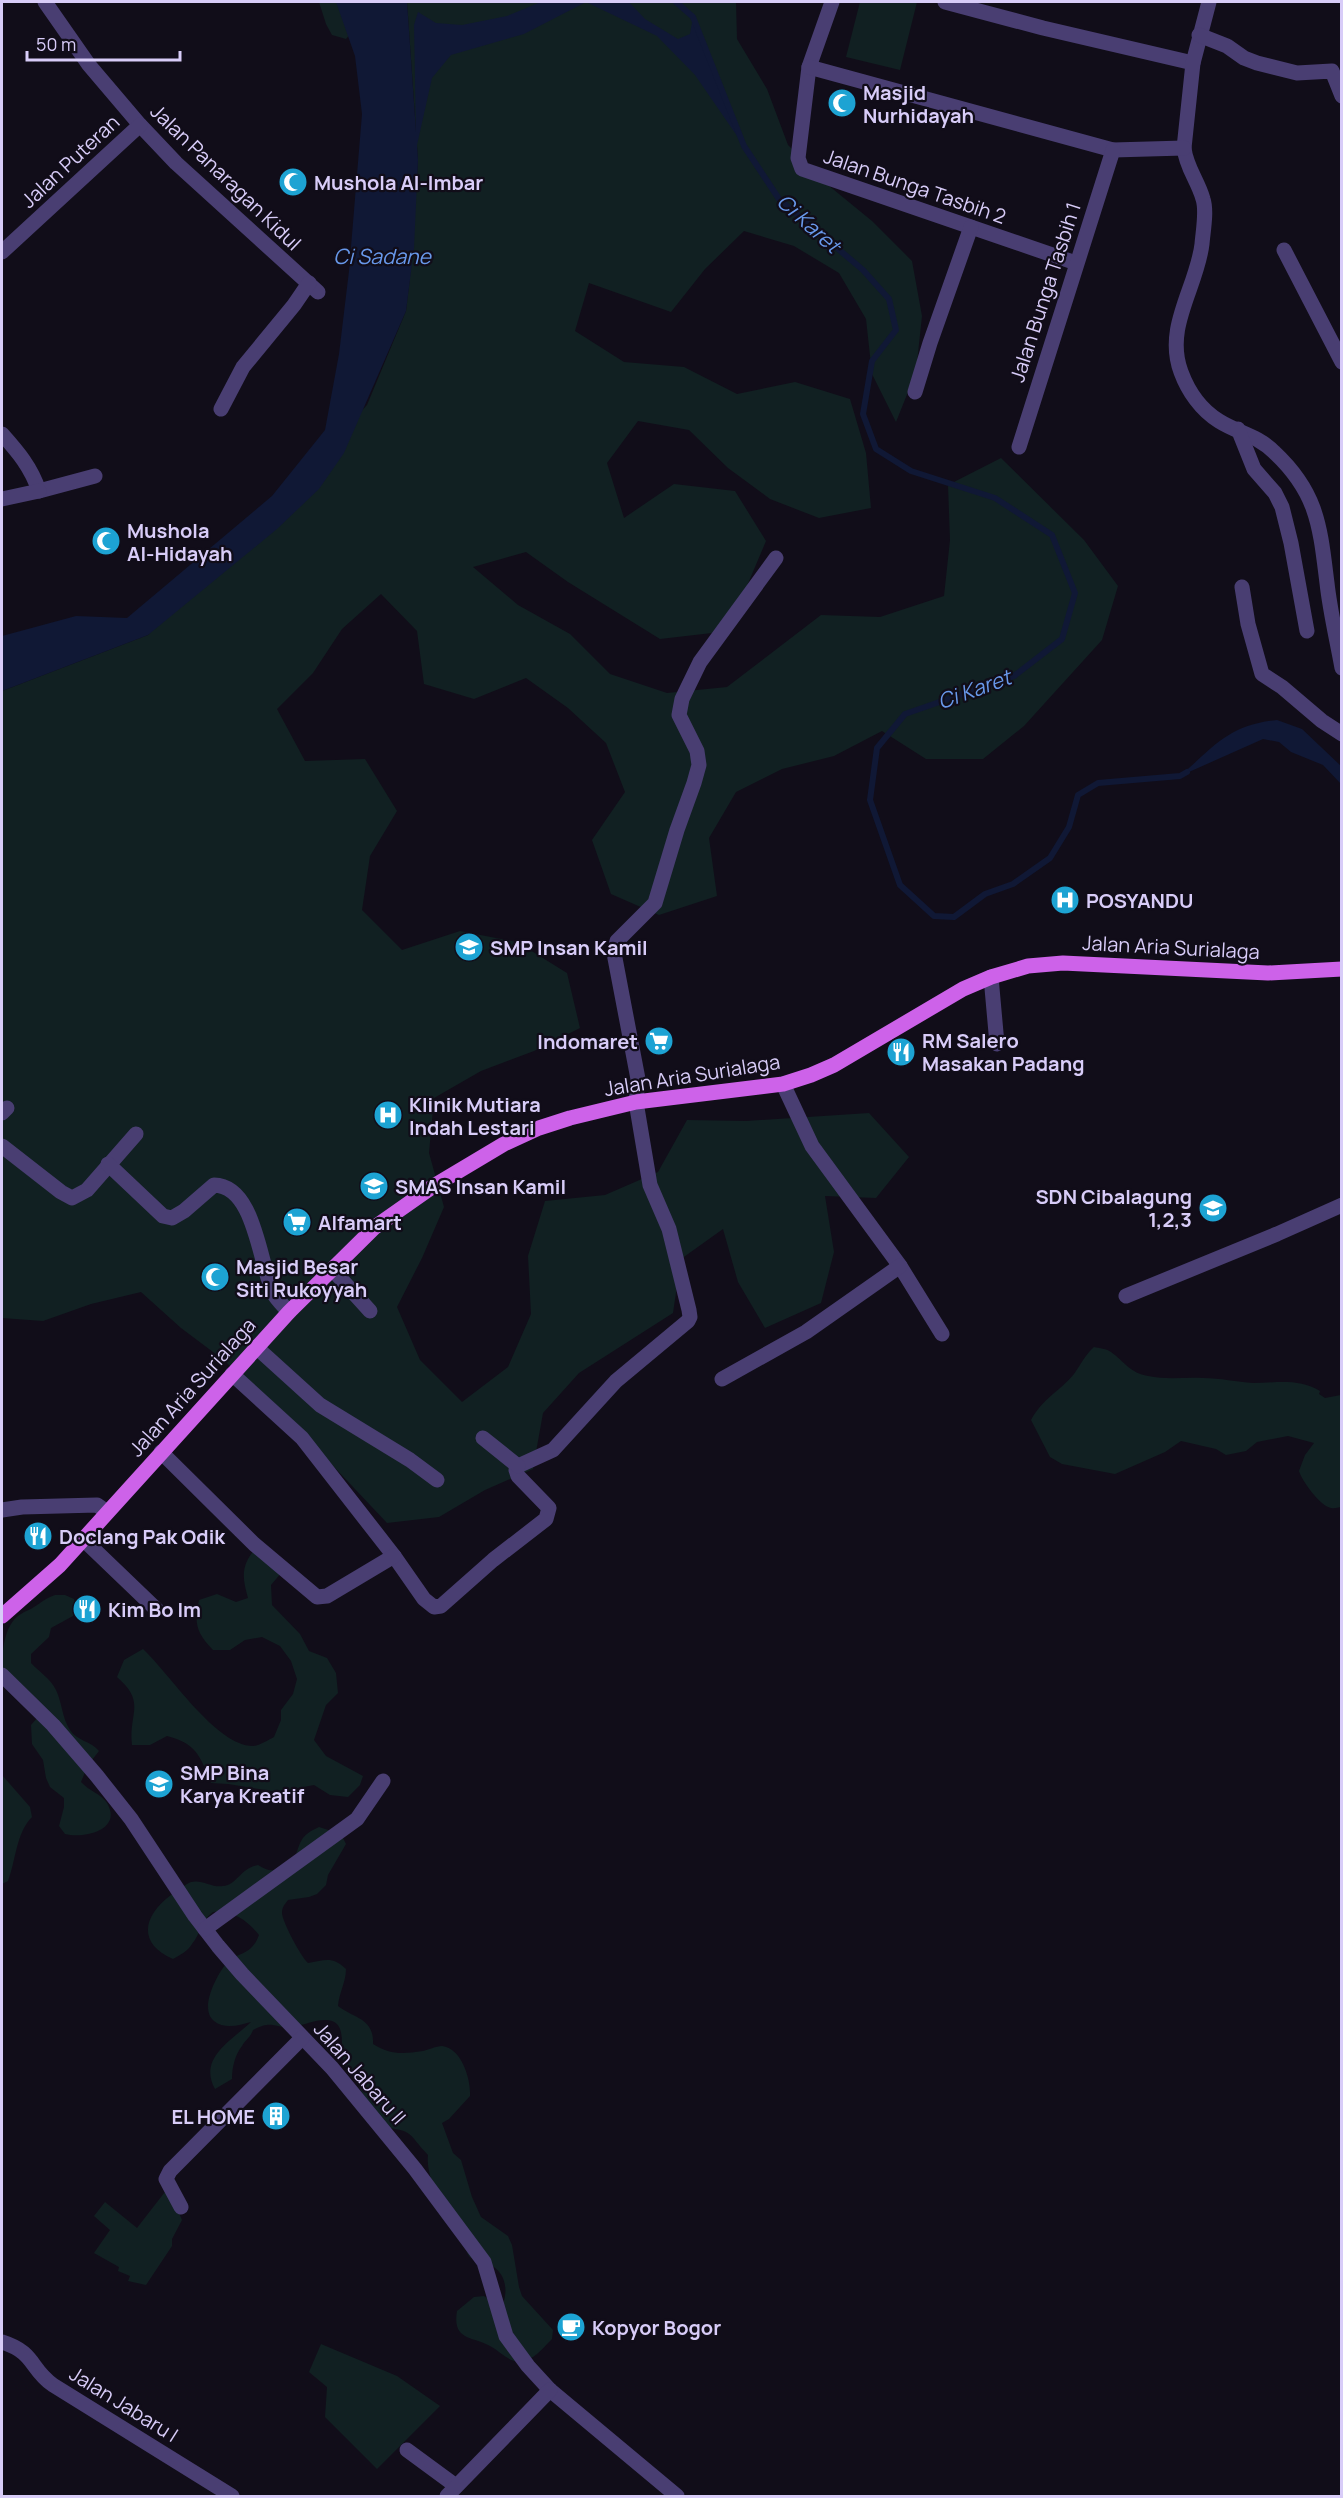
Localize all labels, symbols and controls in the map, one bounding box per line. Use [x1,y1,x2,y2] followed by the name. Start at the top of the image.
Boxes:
[27,24,180,62] scale bar
[36,32,76,56] text: 50 m
[863,79,974,129] place label: Masjid Nurhidayah
[826,87,858,119] mosque icon: Masjid Nurhidayah
[145,98,307,256] street label: Jalan Panaragan Kidul
[15,108,125,214] street label: Jalan Puteran
[820,142,1010,230] street label: Jalan Bunga Tasbih 2
[277,166,309,198] mosque icon: Mushola Al-Imbar
[314,169,483,196] place label: Mushola Al-Imbar
[771,187,849,261] water label: Ci Karet
[1003,199,1087,385] street label: Jalan Bunga Tasbih 1
[333,242,432,270] water label: Ci Sadane
[127,517,233,567] place label: Mushola Al-Hidayah
[90,525,122,557] mosque icon: Mushola Al-Hidayah
[933,662,1017,715] water label: Ci Karet
[1049,884,1081,916] hospital icon: POSYANDU
[1086,887,1193,914] place label: POSYANDU
[1082,929,1260,965] street label: Jalan Aria Surialaga
[453,931,485,963] school or university icon: SMP Insan Kamil
[490,934,648,961] place label: SMP Insan Kamil
[643,1025,675,1057] supermarket icon: Indomaret
[922,1027,1084,1077] place label: RM Salero Masakan Padang
[537,1028,638,1055] place label: Indomaret
[885,1036,917,1068] restaurant icon: RM Salero Masakan Padang
[602,1048,782,1102] street label: Jalan Aria Surialaga
[409,1091,541,1141] place label: Klinik Mutiara Indah Lestari
[372,1099,404,1131] hospital icon: Klinik Mutiara Indah Lestari
[358,1170,390,1202] school or university icon: SMAS Insan Kamil
[395,1173,566,1200] place label: SMAS Insan Kamil
[1035,1183,1192,1233] place label: SDN Cibalagung 1,2,3
[1197,1192,1229,1224] school or university icon: SDN Cibalagung 1,2,3
[281,1206,313,1238] supermarket icon: Alfamart
[318,1209,402,1236] place label: Alfamart
[236,1253,367,1303] place label: Masjid Besar Siti Rukoyyah
[199,1261,231,1293] mosque icon: Masjid Besar Siti Rukoyyah
[123,1312,261,1462] street label: Jalan Aria Surialaga
[22,1520,54,1552] restaurant icon: Doclang Pak Odik
[59,1523,226,1550] place label: Doclang Pak Odik
[71,1593,103,1625] restaurant icon: Kim Bo Im
[108,1596,201,1623] place label: Kim Bo Im
[180,1759,305,1809] place label: SMP Bina Karya Kreatif
[143,1768,175,1800] school or university icon: SMP Bina Karya Kreatif
[308,2016,412,2130] street label: Jalan Jabaru II
[260,2100,292,2132] building icon: EL HOME
[171,2103,255,2130] place label: EL HOME
[555,2311,587,2343] cafe icon: Kopyor Bogor
[592,2314,721,2341] place label: Kopyor Bogor
[65,2360,183,2448] street label: Jalan Jabaru I

